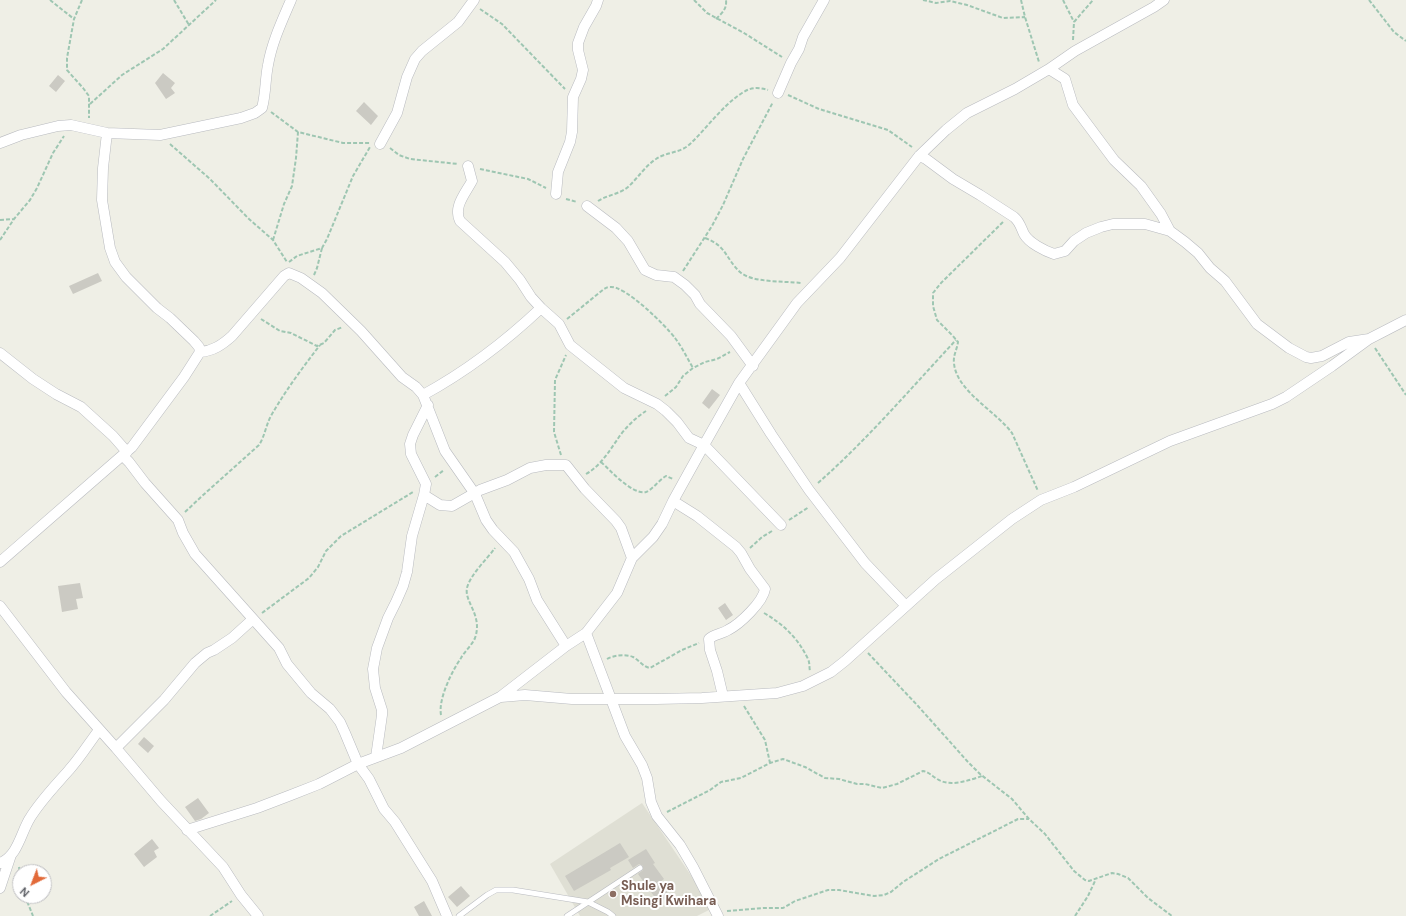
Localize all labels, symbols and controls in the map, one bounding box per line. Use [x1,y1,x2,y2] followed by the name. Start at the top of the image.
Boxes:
[12,864,52,904] north arrow
[621,879,716,910] place label: Shule ya Msingi Kwihara
[17,884,32,900] text: N
[608,889,618,899] marker: Shule ya Msingi Kwihara

